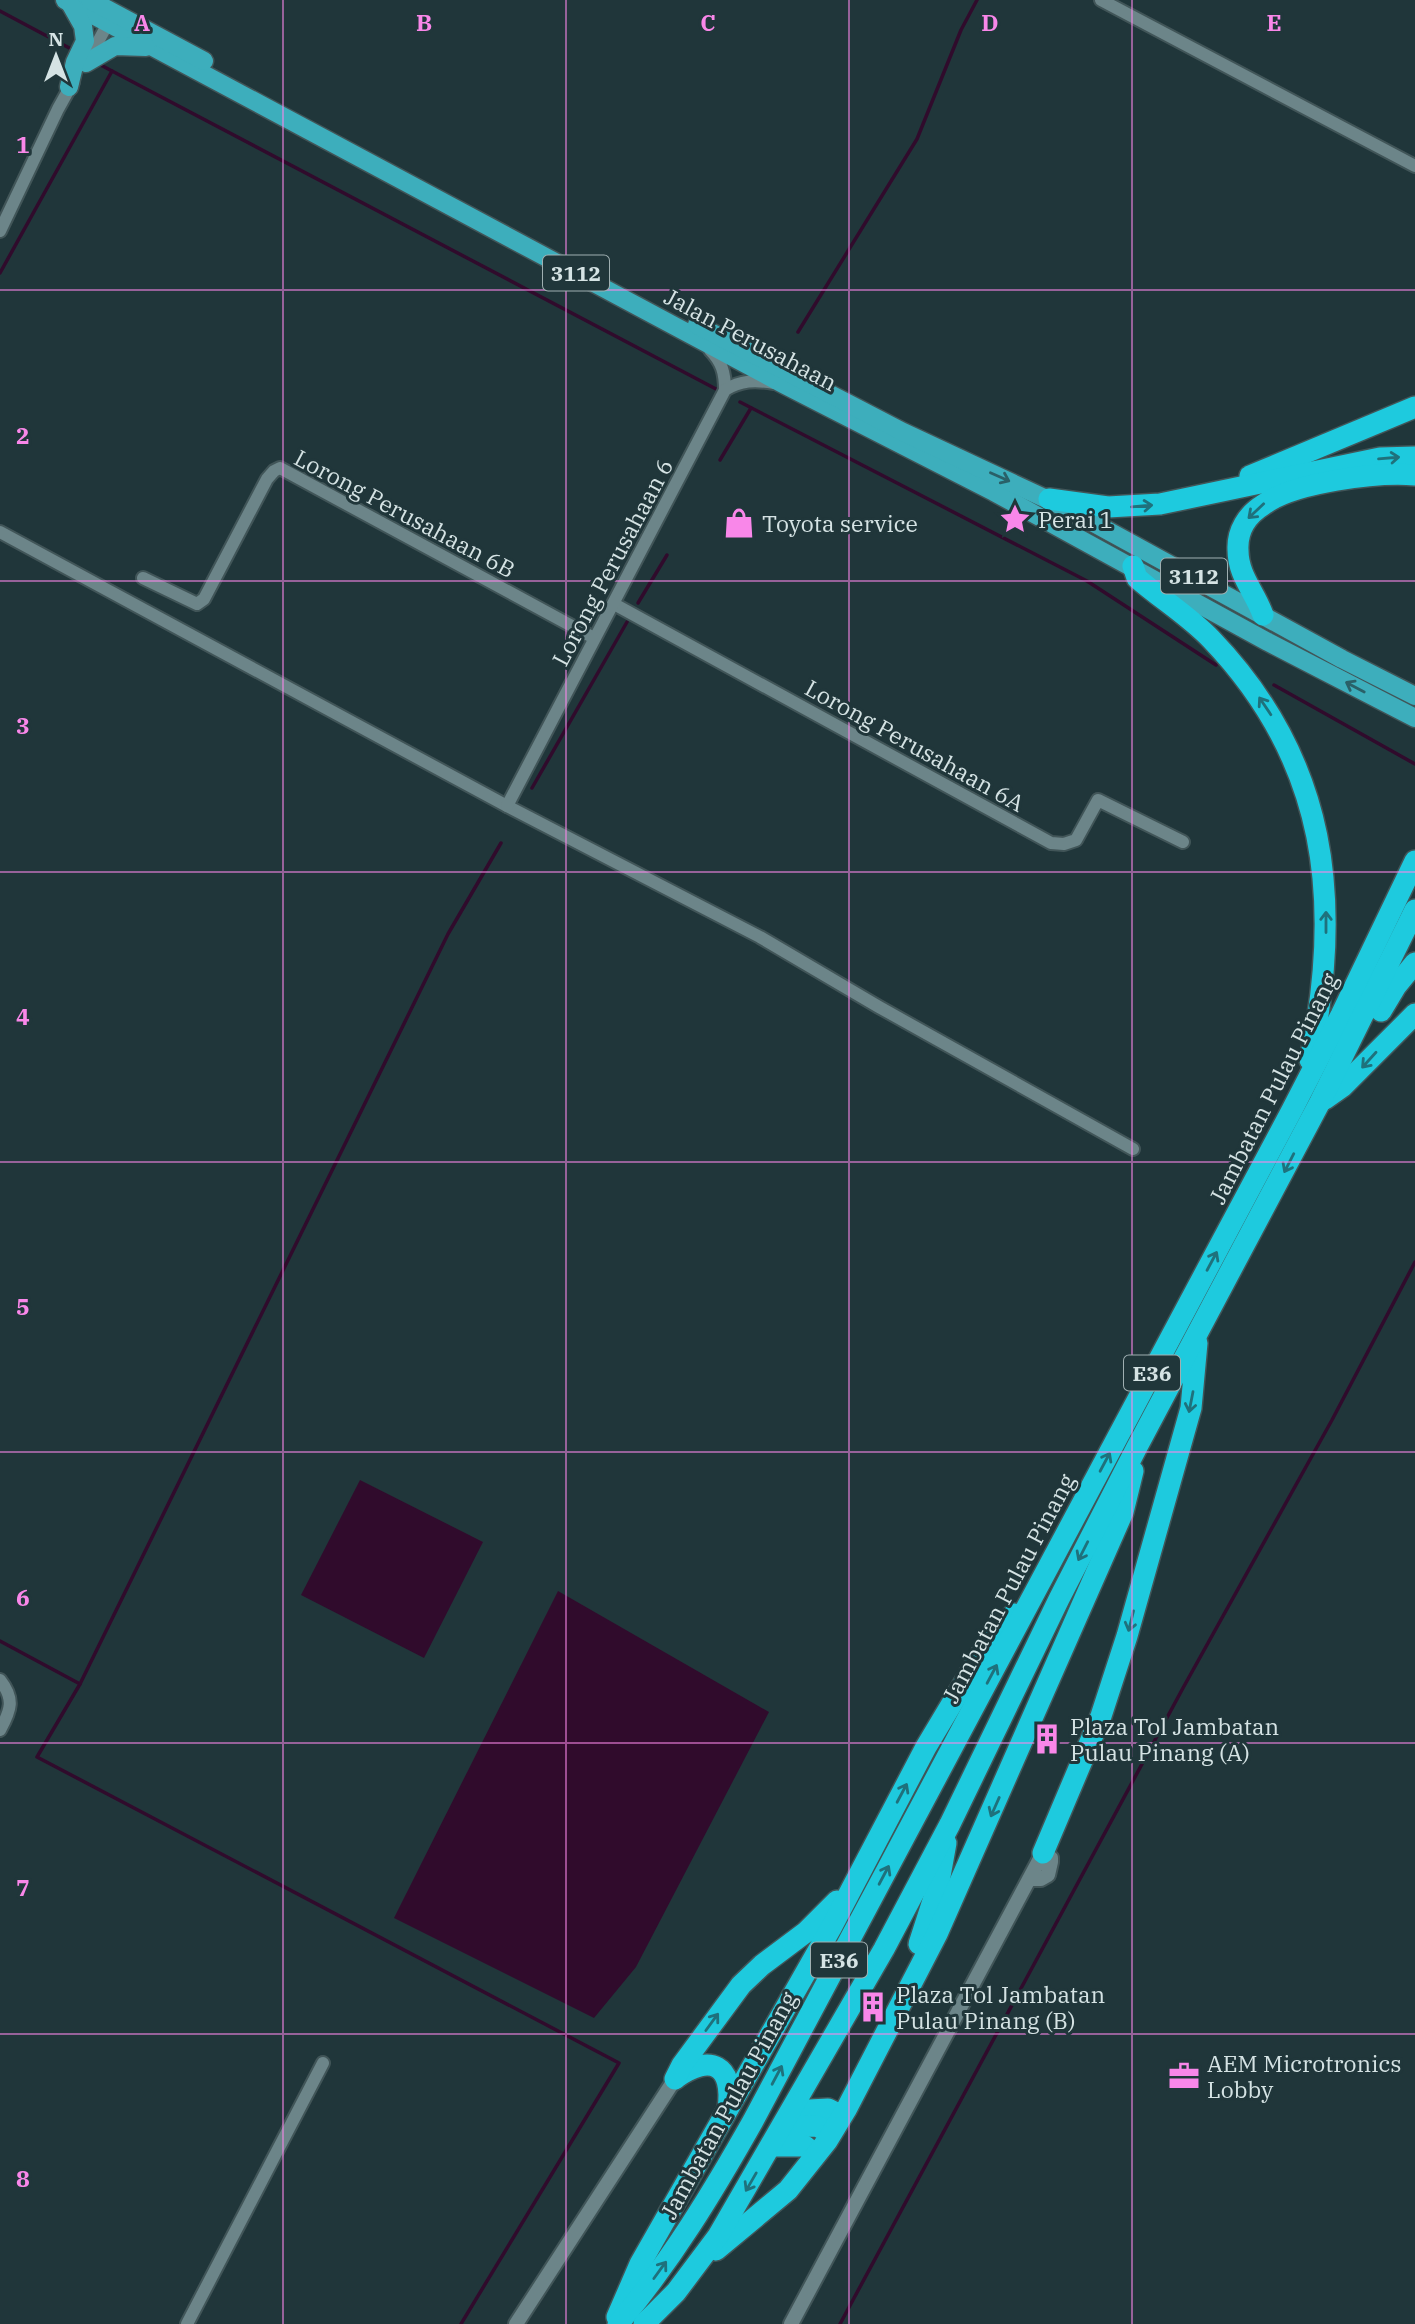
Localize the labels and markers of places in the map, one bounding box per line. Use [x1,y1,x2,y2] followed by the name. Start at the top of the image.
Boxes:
[998,502,1032,536] place icon: Perai 1
[1038,504,1113,534] place label: Perai 1
[722,506,756,540] shop icon: Toyota service
[762,508,918,538] place label: Toyota service
[1070,1711,1279,1767] place label: Plaza Tol Jambatan Pulau Pinang (A)
[1030,1722,1064,1756] building icon: Plaza Tol Jambatan Pulau Pinang (A)
[896,1979,1105,2035] place label: Plaza Tol Jambatan Pulau Pinang (B)
[856,1990,890,2024] building icon: Plaza Tol Jambatan Pulau Pinang (B)
[1207,2048,1402,2104] place label: AEM Microtronics Lobby
[1167,2059,1201,2093] office icon: AEM Microtronics Lobby

